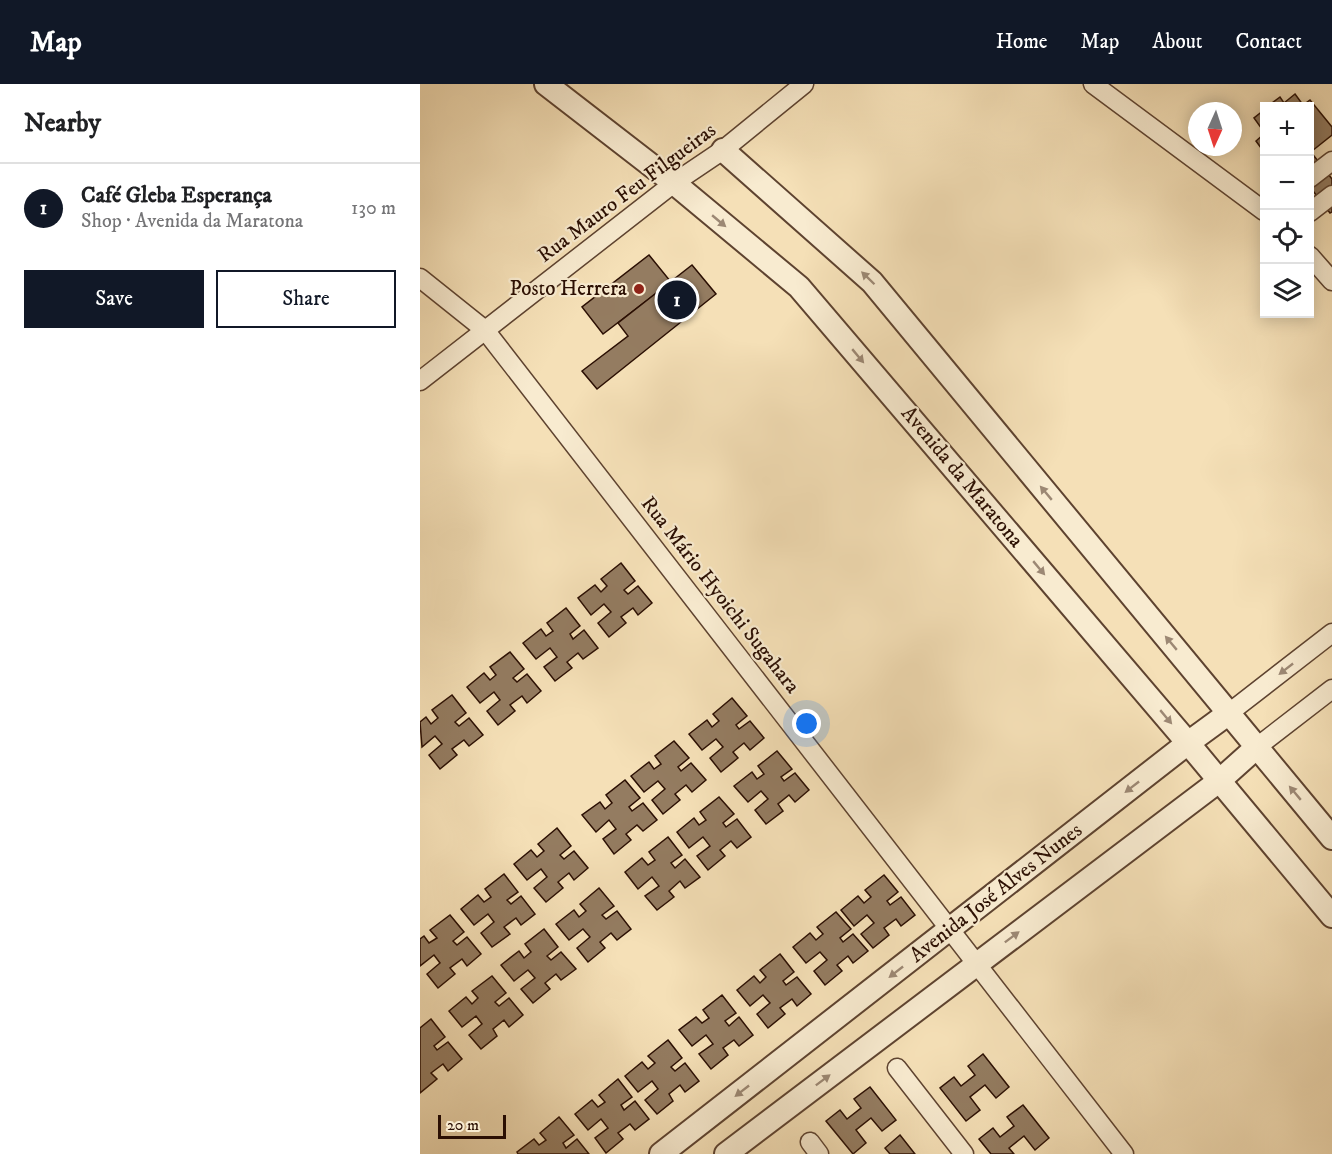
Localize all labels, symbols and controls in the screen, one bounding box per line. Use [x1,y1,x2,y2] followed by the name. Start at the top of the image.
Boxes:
[30,25,82,60] text: Map
[996,29,1048,55] text: Home
[1081,29,1119,55] text: Map
[1152,29,1203,55] text: About
[1236,29,1302,55] text: Contact
[1188,102,1242,156] north arrow
[1260,102,1314,318] map controls
[1260,102,1314,156] button: +
[24,107,101,140] text: Nearby
[533,117,721,269] street label: Rua Mauro Feu Filgueiras
[1260,156,1314,210] button: −
[81,182,272,209] text: Café Gleba Esperança
[40,196,47,221] text: 1
[351,196,396,221] text: 130 m
[81,209,303,234] text: Shop · Avenida da Maratona
[1260,210,1314,264] button: locate
[711,214,727,227] one-way arrow
[1260,264,1314,318] button: layers
[24,270,204,328] button: Save
[216,270,396,328] button: Share
[861,272,875,286] one-way arrow
[509,276,627,302] place label: Posto Herrera
[658,278,696,322] pin: 1
[632,282,646,296] marker: Posto Herrera
[851,348,864,363] one-way arrow
[895,401,1029,553] street label: Avenida da Maratona
[1041,485,1053,500] one-way arrow
[635,491,805,699] street label: Rua Mário Hyoichi Sugahara
[1033,560,1046,576] one-way arrow
[1164,635,1177,651] one-way arrow
[1278,662,1294,675] one-way arrow
[792,709,821,738] your location
[1159,709,1172,724] one-way arrow
[1124,780,1140,793] one-way arrow
[1288,785,1301,801] one-way arrow
[904,818,1088,968] street label: Avenida José Alves Nunes
[1004,932,1019,944] one-way arrow
[888,965,904,978] one-way arrow
[815,1075,830,1087] one-way arrow
[734,1085,749,1097] one-way arrow
[438,1112,506,1140] scale bar
[447,1115,479,1135] text: 20 m

